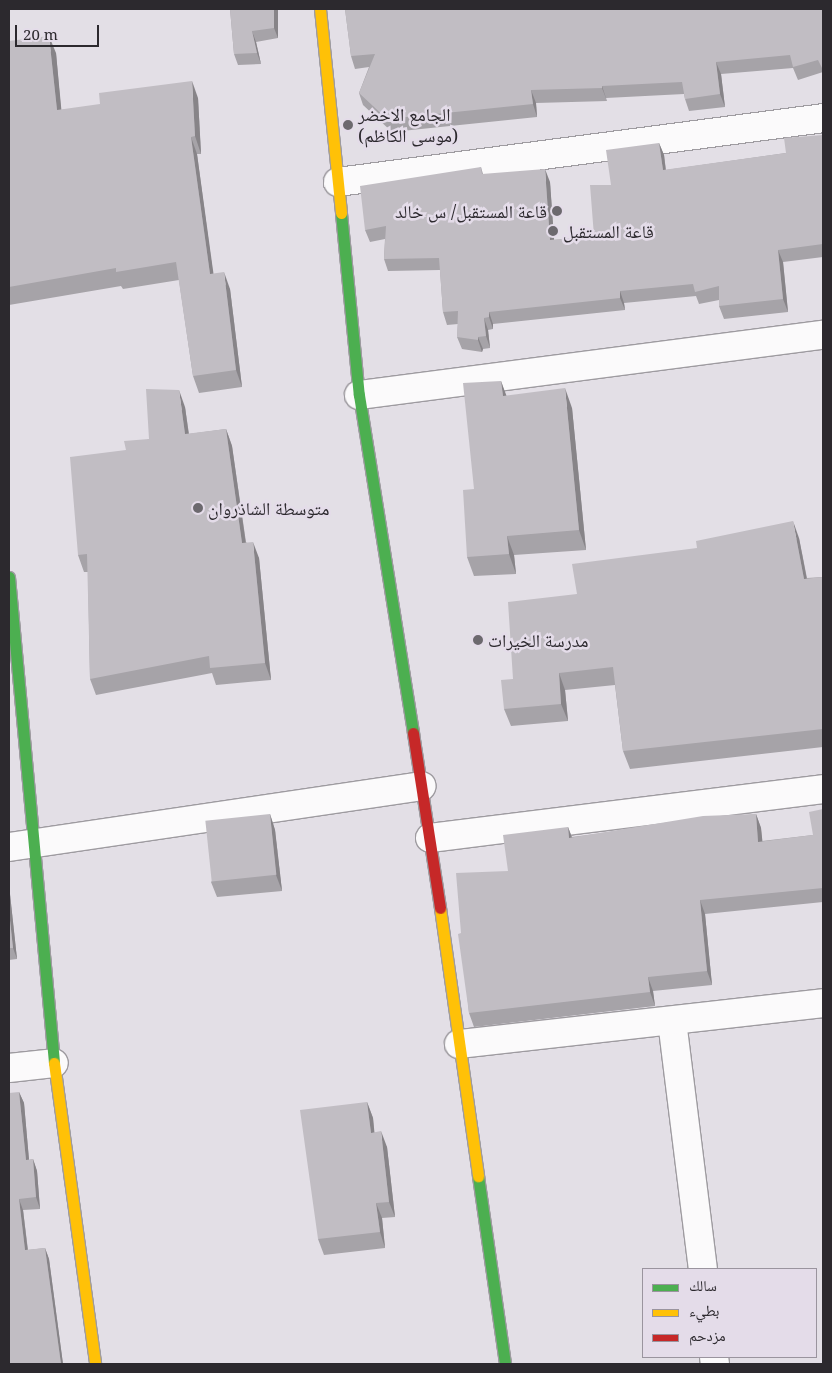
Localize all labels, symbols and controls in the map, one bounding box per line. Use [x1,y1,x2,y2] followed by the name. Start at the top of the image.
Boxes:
[18,15,101,47] scale bar
[23,24,58,44] text: 20 m
[358,104,458,146] place label: الجامع الاخضر (موسى الكاظم)
[342,119,354,131] marker: الجامع الاخضر (موسى الكاظم)
[395,200,547,222] place label: قاعة المستقبل/ س خالد
[551,205,563,217] marker: قاعة المستقبل/ س خالد
[563,220,654,242] place label: قاعة المستقبل
[547,225,559,237] marker: قاعة المستقبل
[208,497,329,519] place label: متوسطة الشاذروان
[192,502,204,514] marker: متوسطة الشاذروان
[488,629,588,651] place label: مدرسة الخيرات
[472,634,484,646] marker: مدرسة الخيرات
[642,1268,817,1358] legend
[689,1275,717,1295] text: سالك
[689,1300,719,1320] text: بطيء
[689,1325,726,1345] text: مزدحم

